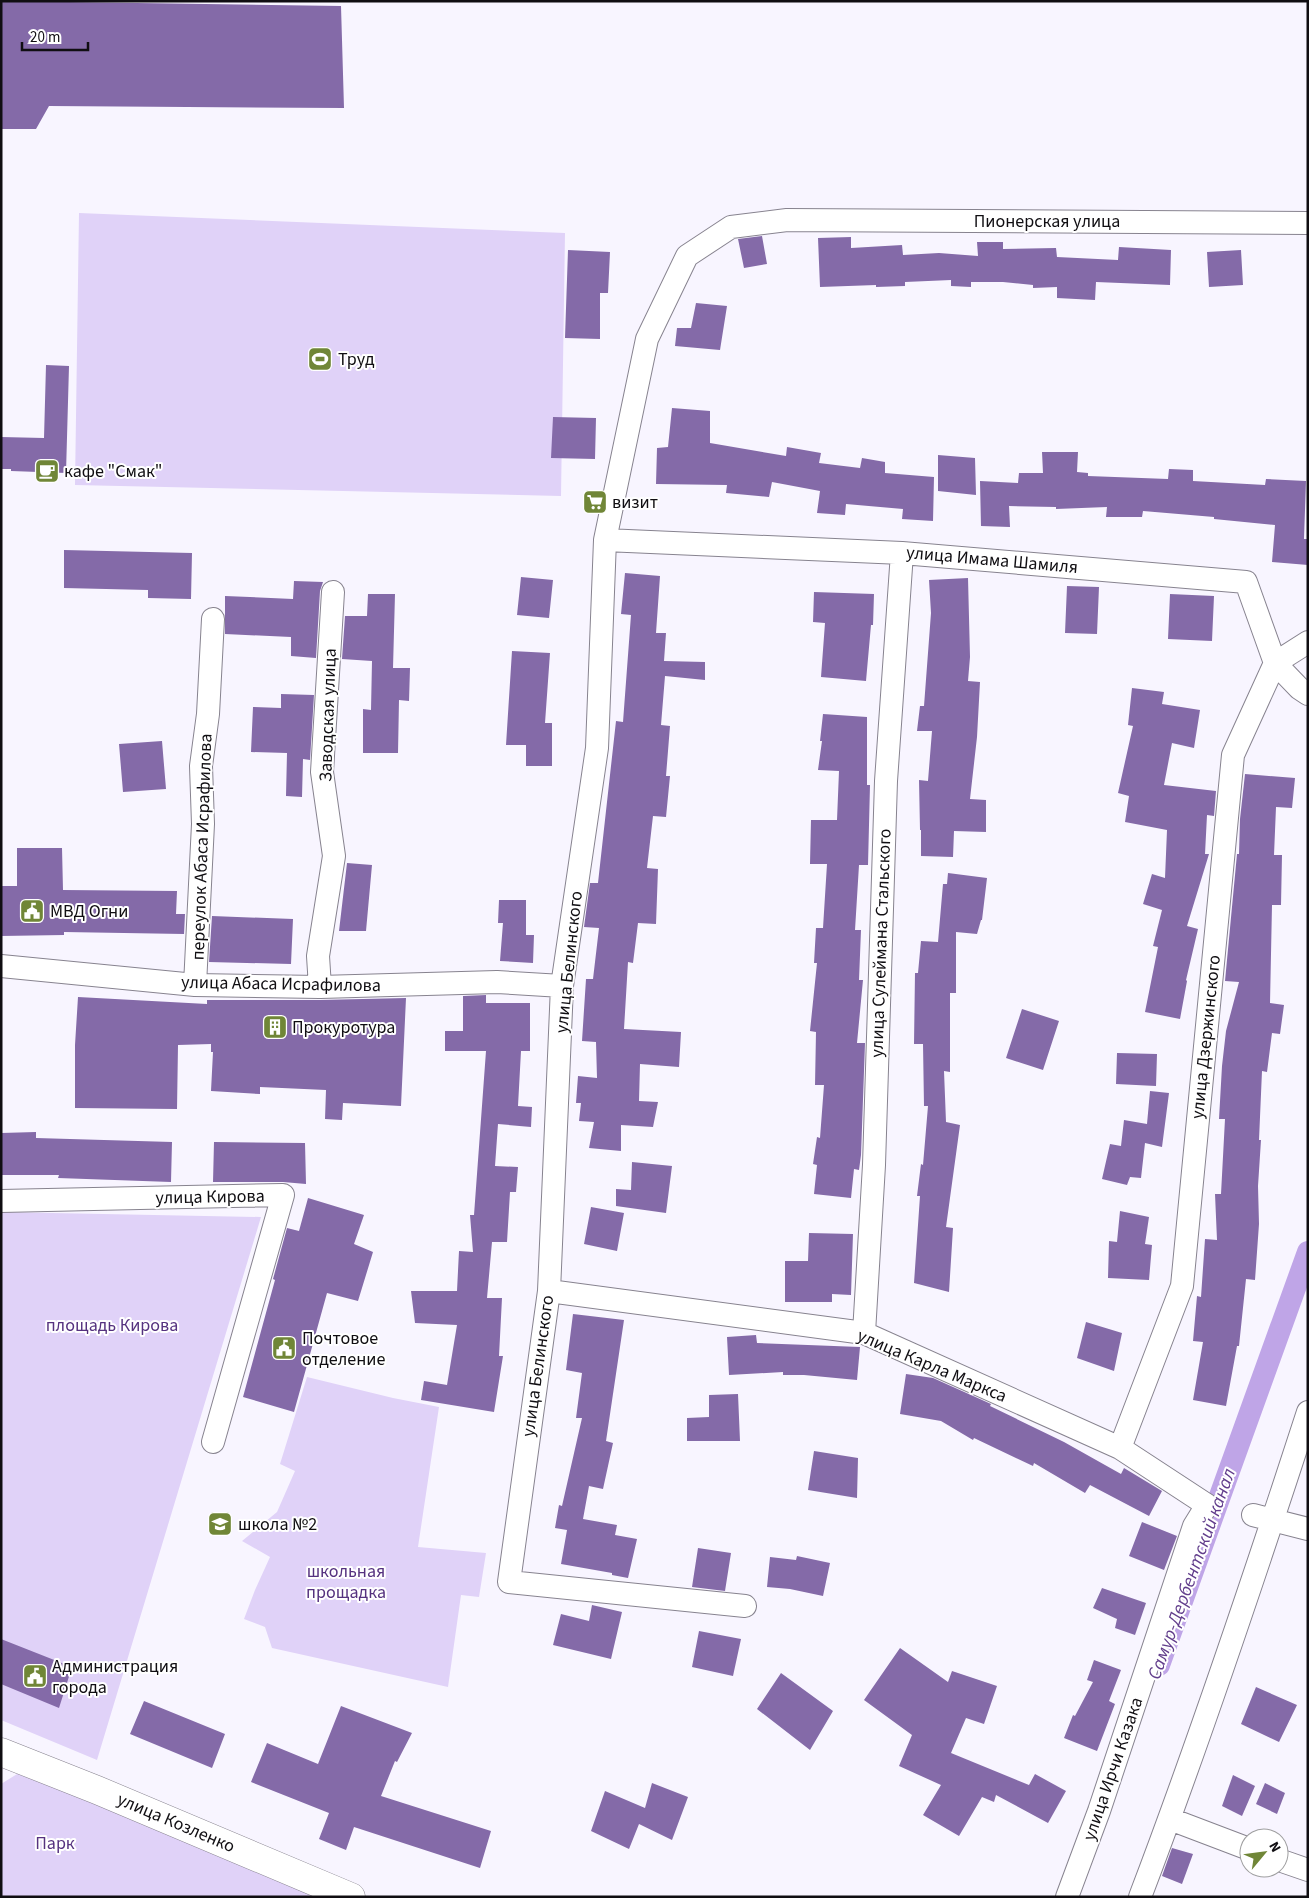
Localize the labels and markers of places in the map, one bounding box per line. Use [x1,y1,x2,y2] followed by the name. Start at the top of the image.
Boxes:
[307,346,333,372] sports icon: Труд
[338,347,375,372] place label: Труд
[34,458,60,484] cafe icon: кафе "Смак"
[64,459,163,484] place label: кафе "Смак"
[582,489,608,515] supermarket icon: визит
[612,490,658,515] place label: визит
[19,898,45,924] public building icon: МВД Огни
[50,899,128,924] place label: МВД Огни
[262,1014,288,1040] building icon: Прокуротура
[292,1015,395,1040] place label: Прокуротура
[302,1326,385,1372] place label: Почтовое отделение
[271,1335,297,1361] public building icon: Почтовое отделение
[207,1511,233,1537] school or university icon: школа №2
[238,1512,317,1537] place label: школа №2
[52,1654,178,1700] place label: Администрация города
[22,1663,48,1689] public building icon: Администрация города

